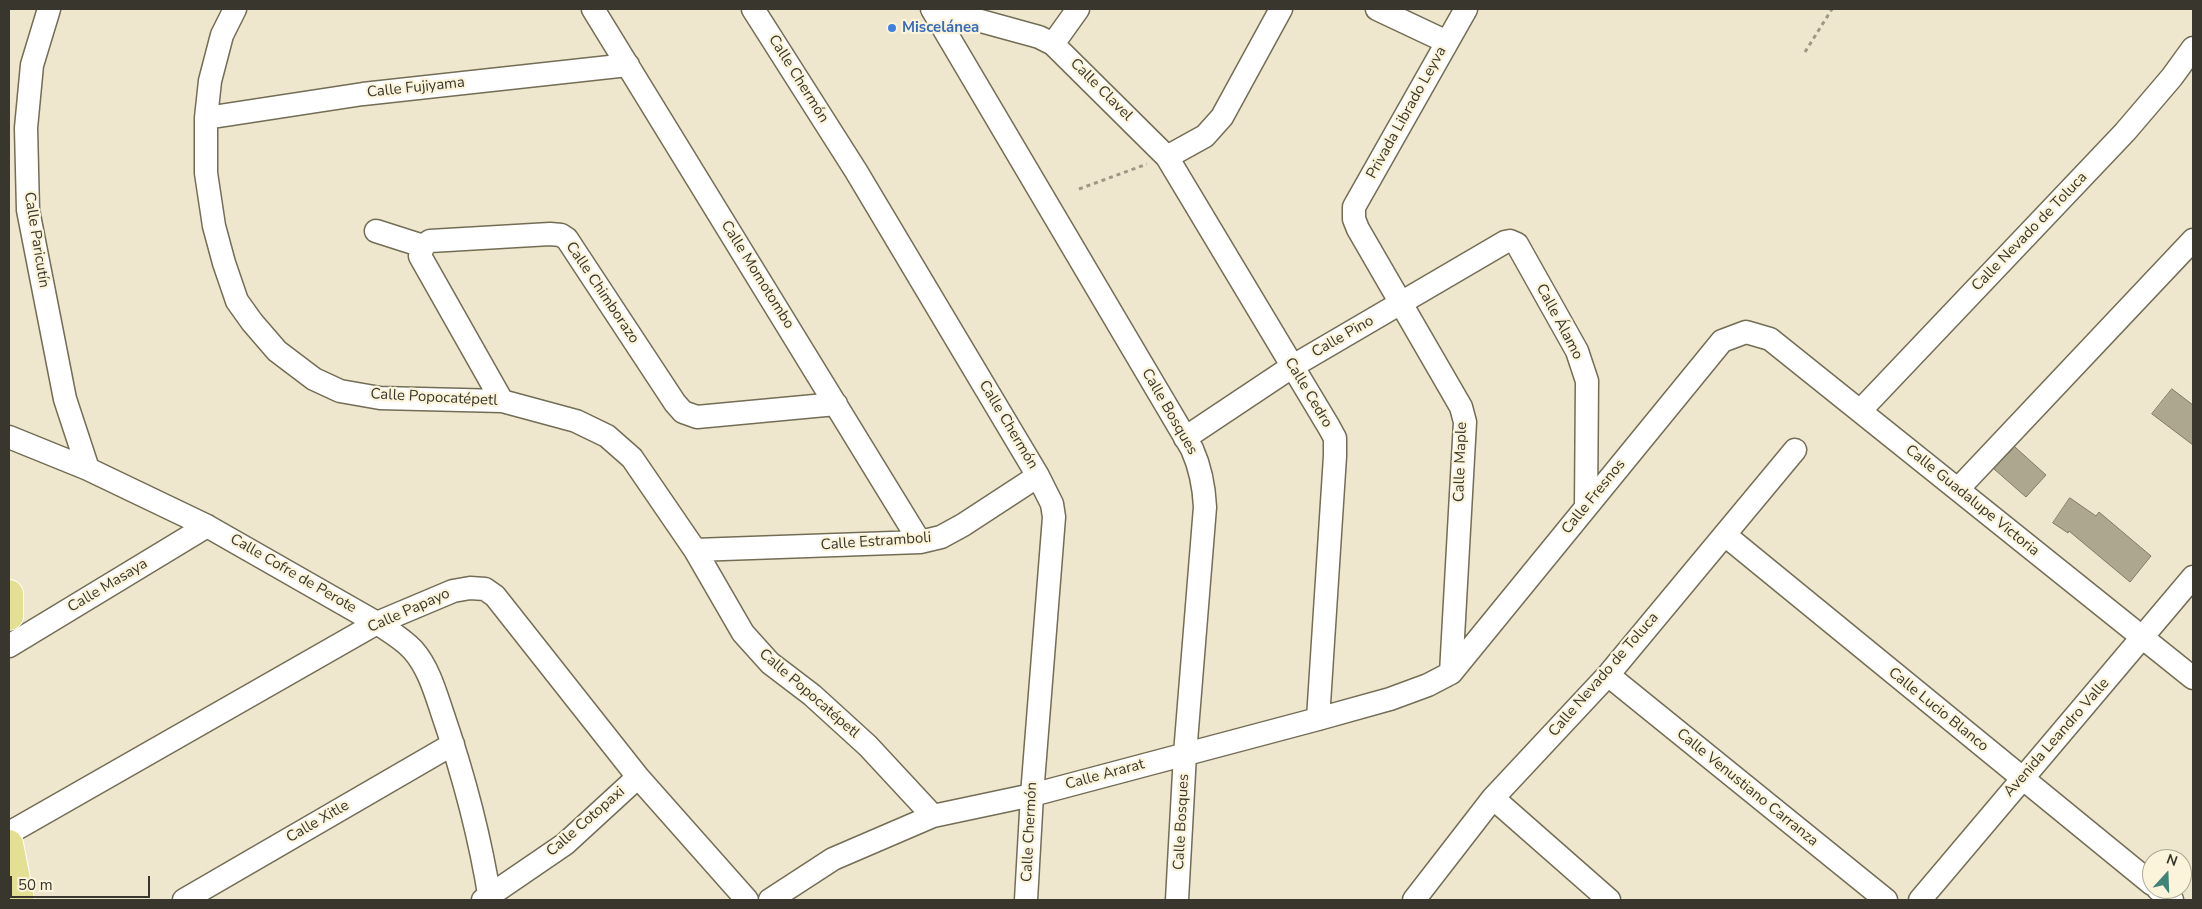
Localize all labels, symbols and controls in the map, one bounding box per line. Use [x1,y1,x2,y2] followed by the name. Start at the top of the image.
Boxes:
[902,19,979,37] place label: Miscelánea
[886,22,898,34] marker: Miscelánea
[764,32,832,126] street label: Calle Chermón
[1363,44,1451,182] street label: Privada Librado Leyva
[1066,55,1136,125] street label: Calle Clavel
[366,74,466,102] street label: Calle Fujiyama
[1969,169,2091,295] street label: Calle Nevado de Toluca
[20,191,52,289] street label: Calle Paricutín
[716,218,798,332] street label: Calle Momotombo
[561,239,643,347] street label: Calle Chimborazo
[1532,281,1586,363] street label: Calle Álamo
[1309,312,1377,362] street label: Calle Pino
[1280,355,1336,431] street label: Calle Cedro
[1137,366,1201,458] street label: Calle Bosques
[975,377,1041,473] street label: Calle Chermón
[370,386,498,410] street label: Calle Popocatépetl
[1451,422,1471,502] street label: Calle Maple
[1901,441,2043,561] street label: Calle Guadalupe Victoria
[1558,456,1630,538] street label: Calle Fresnos
[820,529,932,555] street label: Calle Estramboli
[227,531,359,617] street label: Calle Cofre de Perote
[65,555,151,617] street label: Calle Masaya
[365,585,453,637] street label: Calle Papayo
[1545,609,1663,741] street label: Calle Nevado de Toluca
[755,645,863,743] street label: Calle Popocatépetl
[1884,664,1992,756] street label: Calle Lucio Blanco
[2000,675,2114,801] street label: Avenida Leandro Valle
[1673,725,1821,851] street label: Calle Venustiano Carranza
[1063,756,1147,794] street label: Calle Ararat
[1170,773,1194,871] street label: Calle Bosques
[1018,782,1042,882] street label: Calle Chermón
[543,783,629,861] street label: Calle Cotopaxi
[284,797,352,847] street label: Calle Xitle
[2142,849,2192,899] north arrow
[2164,850,2180,871] text: N
[12,866,152,898] scale bar
[18,875,53,895] text: 50 m

